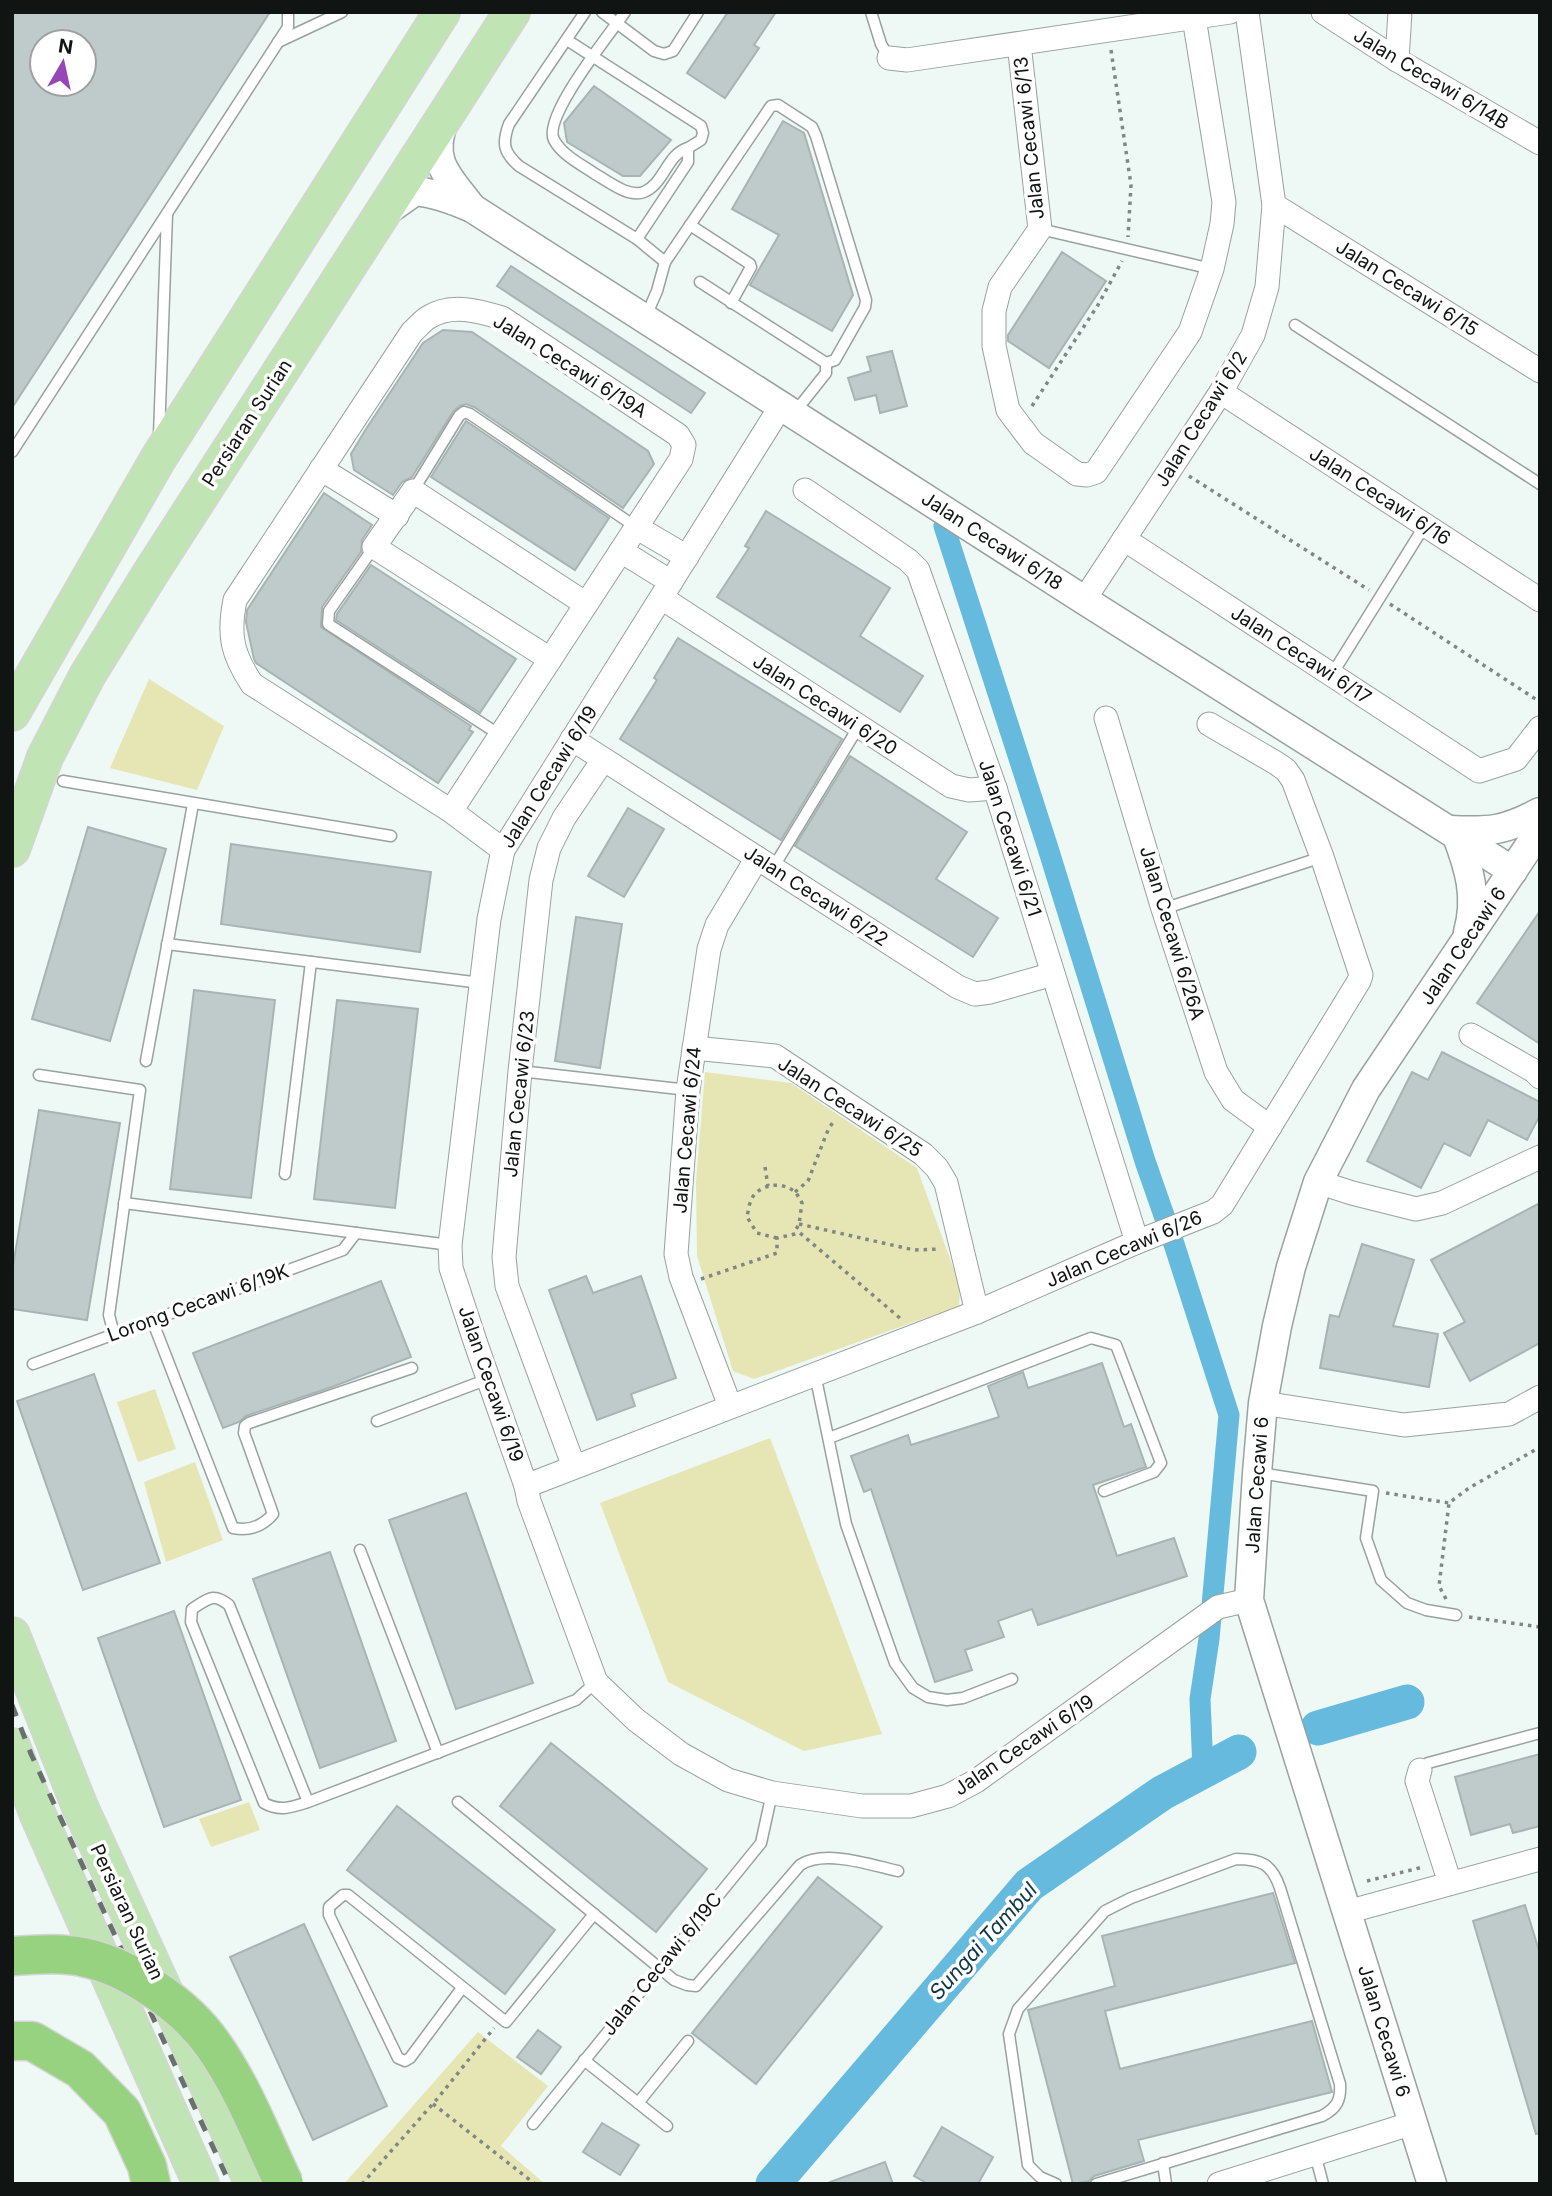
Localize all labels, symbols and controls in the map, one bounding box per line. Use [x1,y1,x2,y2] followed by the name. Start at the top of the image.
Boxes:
[1349,24,1513,134] street label: Jalan Cecawi 6/14B
[28,28,98,98] north arrow
[57,34,75,59] text: N
[1009,55,1049,221] street label: Jalan Cecawi 6/13
[1332,235,1482,341] street label: Jalan Cecawi 6/15
[489,309,651,423] street label: Jalan Cecawi 6/19A
[1150,347,1252,491] street label: Jalan Cecawi 6/2
[197,355,297,491] street label: Persiaran Surian
[1305,442,1455,550] street label: Jalan Cecawi 6/16
[917,487,1067,595] street label: Jalan Cecawi 6/18
[1227,601,1375,709] street label: Jalan Cecawi 6/17
[748,650,902,760] street label: Jalan Cecawi 6/20
[496,702,602,852] street label: Jalan Cecawi 6/19
[974,757,1046,919] street label: Jalan Cecawi 6/21
[740,841,892,951] street label: Jalan Cecawi 6/22
[1135,843,1209,1023] street label: Jalan Cecawi 6/26A
[1415,883,1511,1009] street label: Jalan Cecawi 6
[499,1010,539,1178] street label: Jalan Cecawi 6/23
[668,1045,706,1215] street label: Jalan Cecawi 6/24
[774,1052,926,1162] street label: Jalan Cecawi 6/25
[1042,1206,1206,1292] street label: Jalan Cecawi 6/26
[104,1259,292,1347] street label: Lorong Cecawi 6/19K
[453,1303,529,1465] street label: Jalan Cecawi 6/19
[1241,1416,1273,1554] street label: Jalan Cecawi 6
[950,1690,1098,1800] street label: Jalan Cecawi 6/19
[85,1840,169,1984] street label: Persiaran Surian
[924,1877,1043,2005] water label: Sungai Tambul
[597,1888,727,2040] street label: Jalan Cecawi 6/19C
[1353,1962,1415,2100] street label: Jalan Cecawi 6

